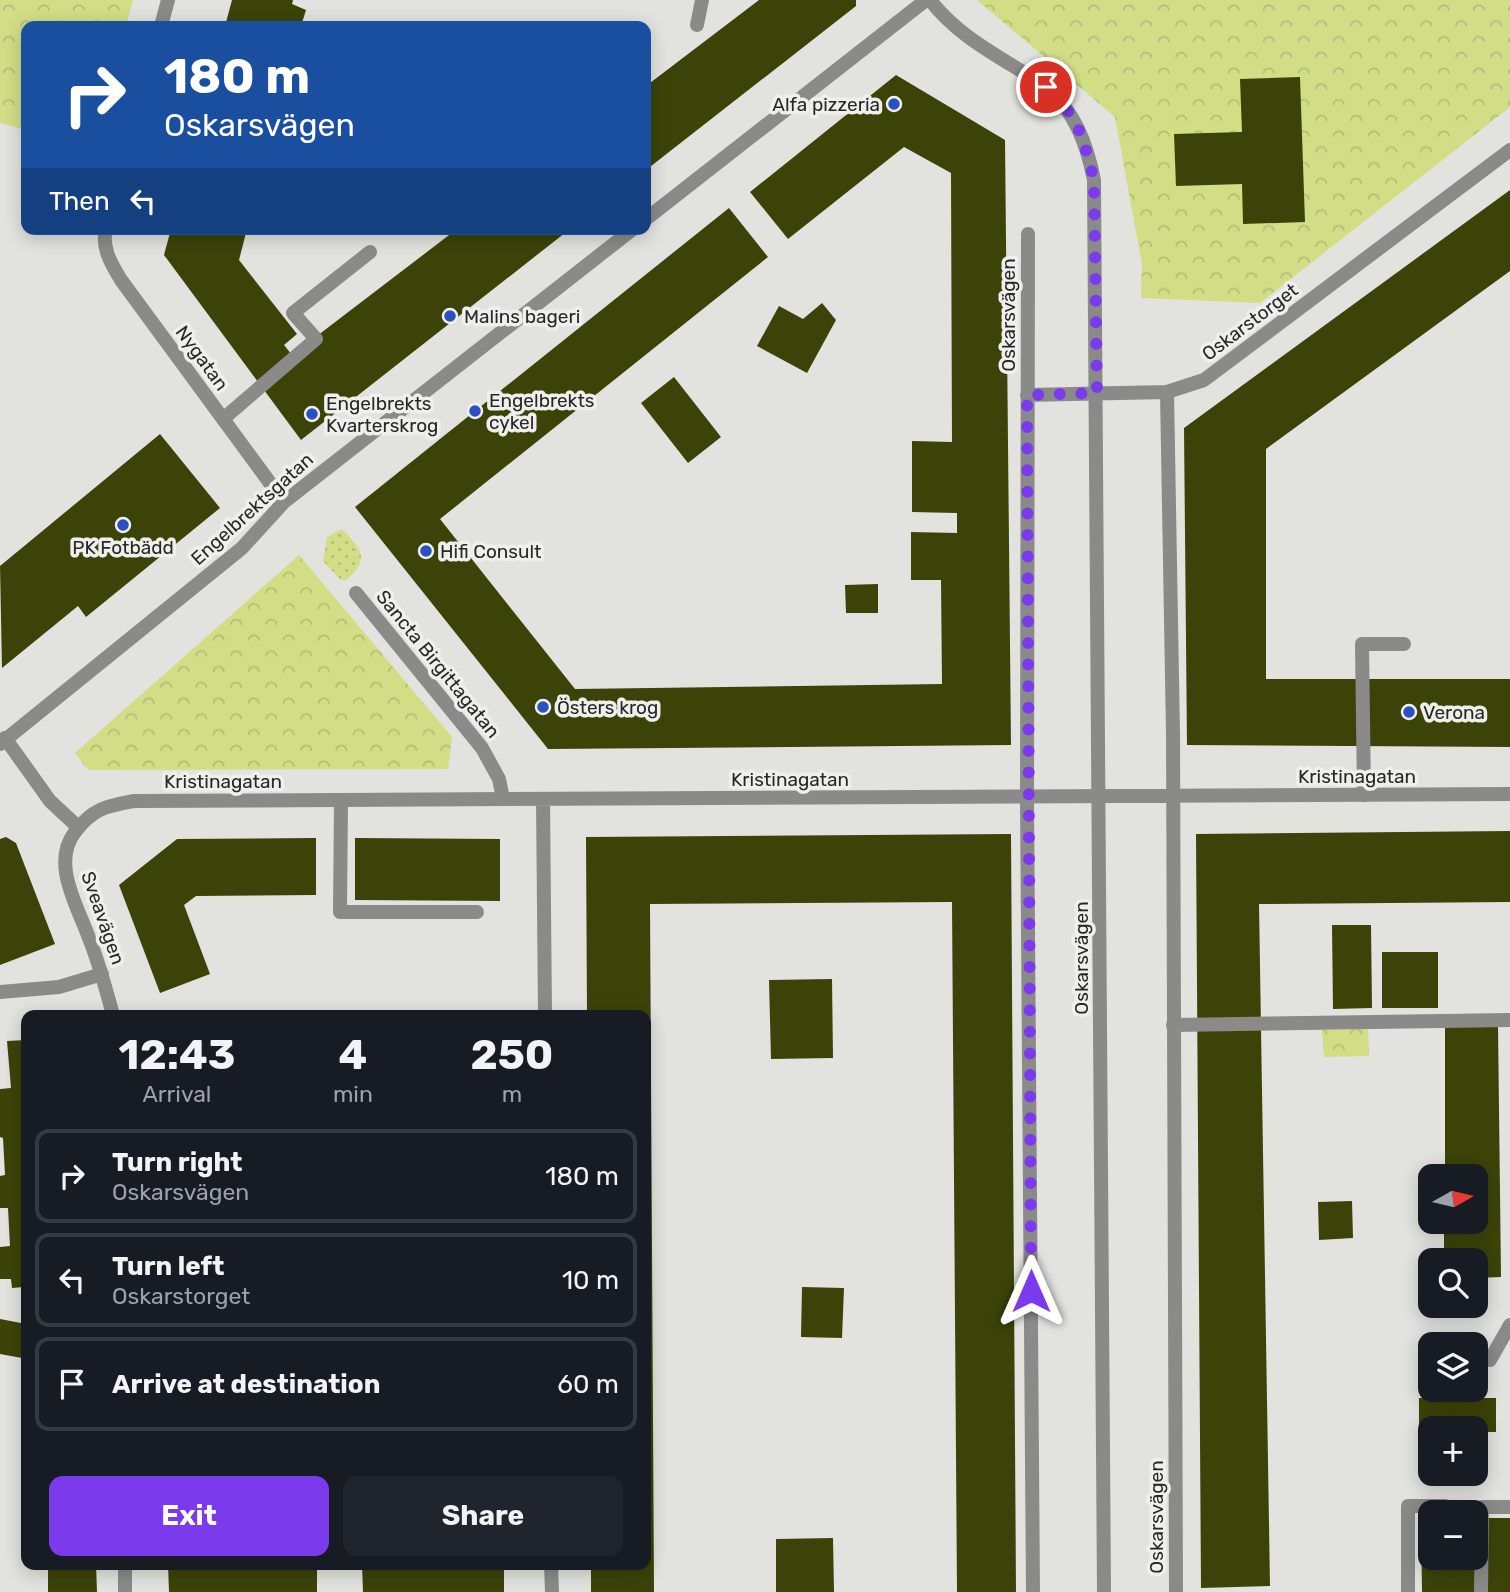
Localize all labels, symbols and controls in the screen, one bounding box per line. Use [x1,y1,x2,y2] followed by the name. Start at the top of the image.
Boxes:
[164,47,310,105] text: 180 m
[49,49,140,140] icon: right
[1016,57,1076,117] pin
[1027,68,1065,106] icon: arrive
[772,93,880,116] place label: Alfa pizzeria
[886,96,902,112] marker: Alfa pizzeria
[164,106,355,144] text: Oskarsvägen
[124,182,162,220] icon: left
[49,186,110,217] text: Then
[997,258,1020,372] street label: Oskarsvägen
[1197,278,1303,366] street label: Oskarstorget
[464,305,580,328] place label: Malins bageri
[442,308,458,324] marker: Malins bageri
[171,321,233,395] street label: Nygatan
[489,389,595,434] place label: Engelbrekts cykel
[326,392,438,437] place label: Engelbrekts Kvarterskrog
[467,403,483,419] marker: Engelbrekts cykel
[304,406,320,422] marker: Engelbrekts Kvarterskrog
[186,448,318,570] street label: Engelbrektsgatan
[115,517,131,533] marker: PK Fotbädd
[72,536,174,559] place label: PK Fotbädd
[440,540,542,563] place label: Hifi Consult
[418,543,434,559] marker: Hifi Consult
[371,585,505,743] street label: Sancta Birgittagatan
[557,696,658,719] place label: Östers krog
[535,699,551,715] marker: Östers krog
[1423,701,1485,724] place label: Verona
[1401,704,1417,720] marker: Verona
[1298,765,1416,788] street label: Kristinagatan
[731,768,849,791] street label: Kristinagatan
[164,770,282,793] street label: Kristinagatan
[76,868,130,968] street label: Sveavägen
[1070,901,1093,1015] street label: Oskarsvägen
[119,1030,235,1080] text: 12:43
[339,1030,367,1080] text: 4
[470,1030,553,1080] text: 250
[142,1080,211,1108] text: Arrival
[333,1080,373,1108] text: min
[502,1080,522,1108] text: m
[112,1147,242,1178] text: Turn right
[53,1157,91,1195] icon: right
[545,1161,619,1192] text: 180 m
[1418,1164,1488,1234] north arrow
[1418,1164,1488,1570] map controls
[112,1178,249,1206] text: Oskarsvägen
[1418,1248,1488,1318] button: search
[112,1251,224,1282] text: Turn left
[994,1254,1068,1328] position arrow
[53,1261,91,1299] icon: left
[562,1265,619,1296] text: 10 m
[112,1282,250,1310] text: Oskarstorget
[1418,1332,1488,1402] button: layers
[53,1365,91,1403] icon: arrive
[112,1369,380,1400] text: Arrive at destination
[557,1369,619,1400] text: 60 m
[1418,1416,1488,1486] button: +
[1145,1460,1168,1574] street label: Oskarsvägen
[49,1476,329,1556] button: Exit
[343,1476,623,1556] button: Share
[1418,1500,1488,1570] button: −

